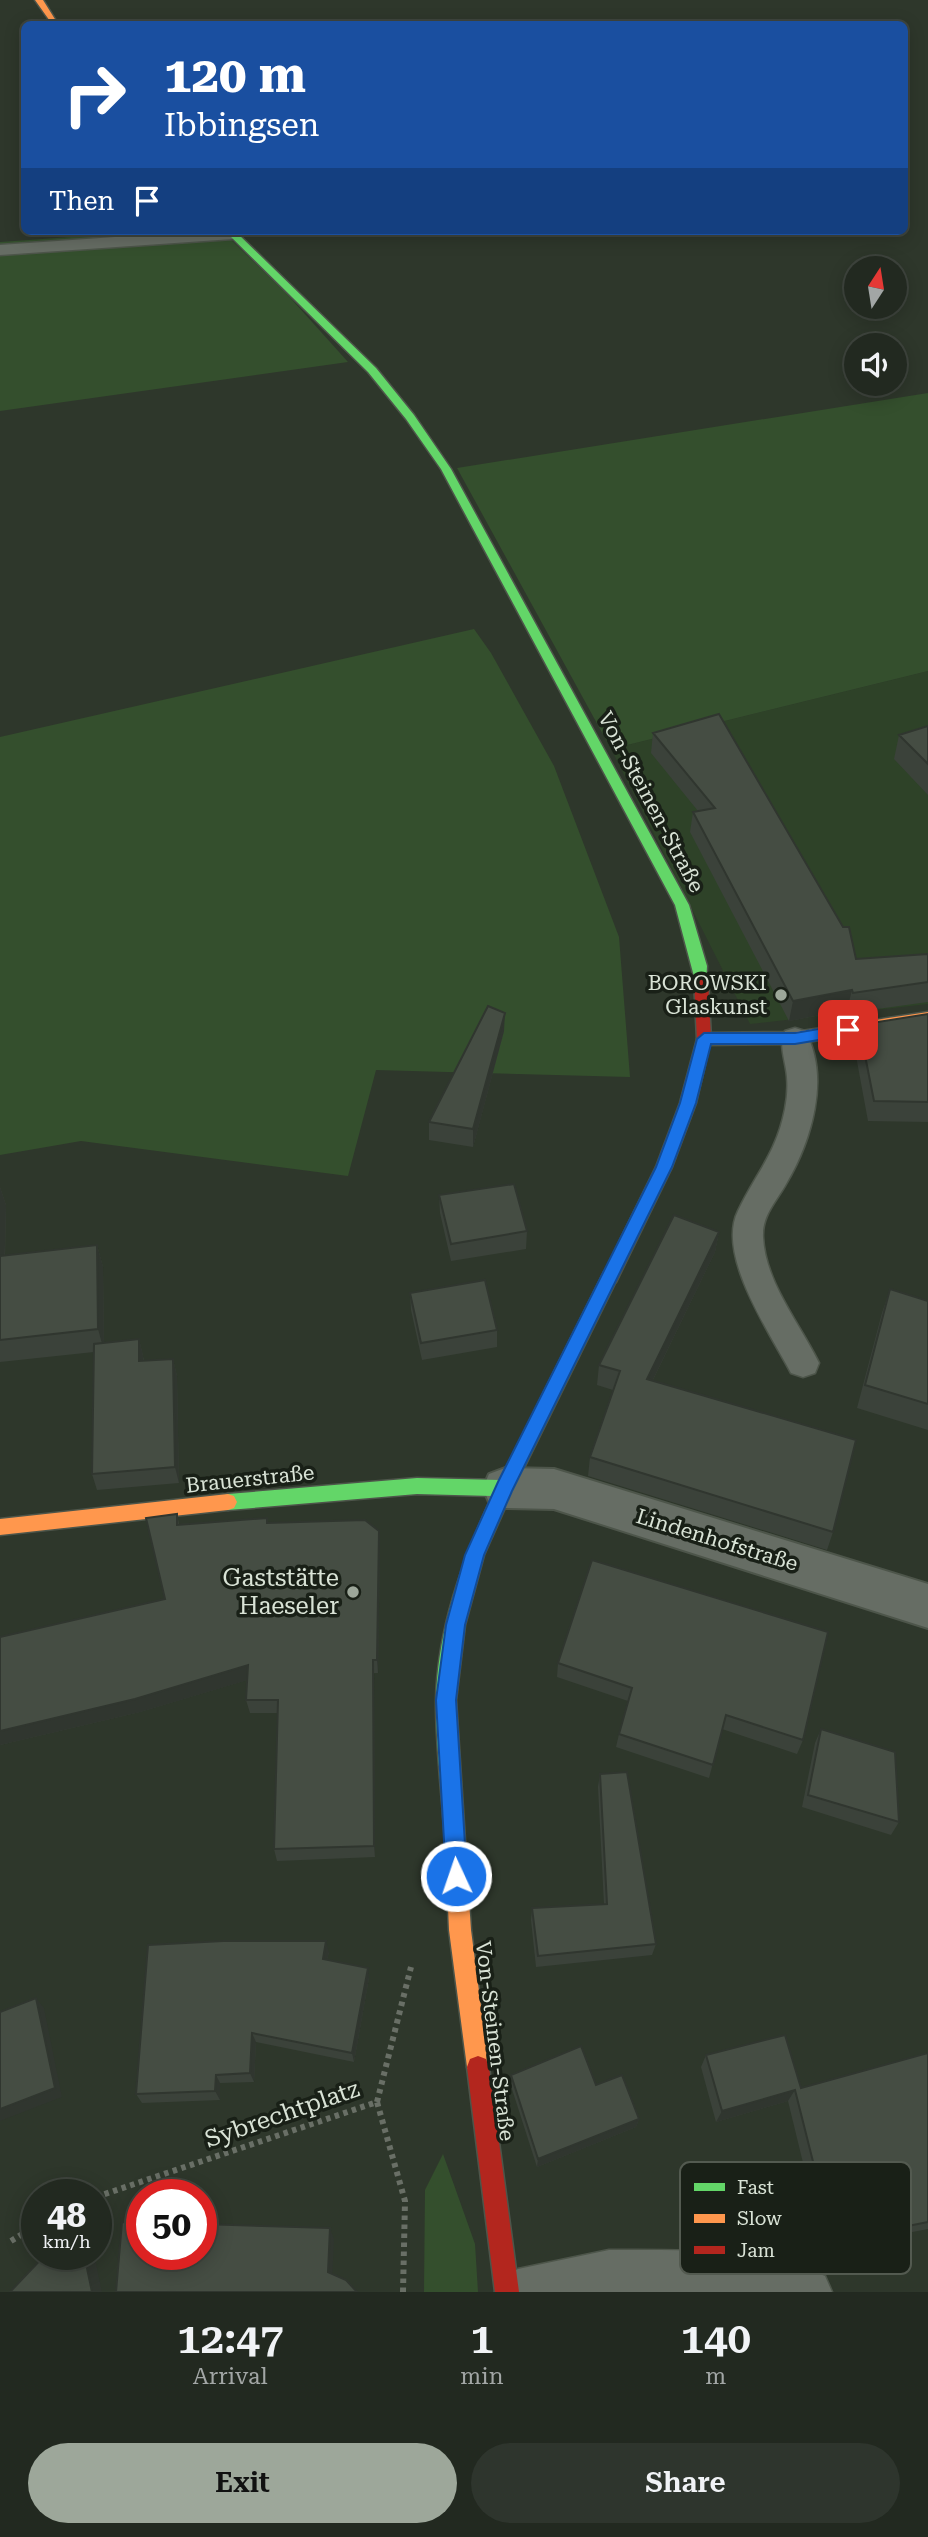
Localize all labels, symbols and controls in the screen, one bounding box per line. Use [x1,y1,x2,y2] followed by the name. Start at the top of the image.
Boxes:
[164,47,306,104] text: 120 m
[49,49,140,140] icon: right
[164,106,319,144] text: Ibbingsen
[128,182,166,220] icon: arrive
[49,186,114,216] text: Then
[844,256,906,318] north arrow
[844,256,907,396] map controls
[844,333,907,396] button: sound
[593,708,709,896] street label: Von-Steinen-Straße
[648,971,767,1019] place label: BOROWSKI Glaskunst
[773,987,789,1003] marker: BOROWSKI Glaskunst
[818,1000,878,1060] pin
[829,1011,867,1049] icon: arrive
[184,1460,316,1498] street label: Brauerstraße
[633,1504,801,1576] street label: Lindenhofstraße
[223,1564,339,1620] place label: Gaststätte Haeseler
[345,1584,361,1600] marker: Gaststätte Haeseler
[419,1839,493,1913] position arrow
[471,1940,519,2142] street label: Von-Steinen-Straße
[201,2074,363,2154] street label: Sybrechtplatz
[680,2162,911,2274] legend
[737,2176,774,2199] text: Fast
[126,2179,217,2270] speed limit sign: 50
[47,2195,86,2236] text: 48
[737,2207,782,2230] text: Slow
[42,2231,91,2252] text: km/h
[737,2239,775,2262] text: Jam
[177,2314,283,2363] text: 12:47
[470,2314,494,2363] text: 1
[680,2314,751,2363] text: 140
[193,2363,268,2390] text: Arrival
[460,2363,504,2390] text: min
[705,2363,726,2390] text: m
[28,2443,457,2523] button: Exit
[471,2443,900,2523] button: Share

